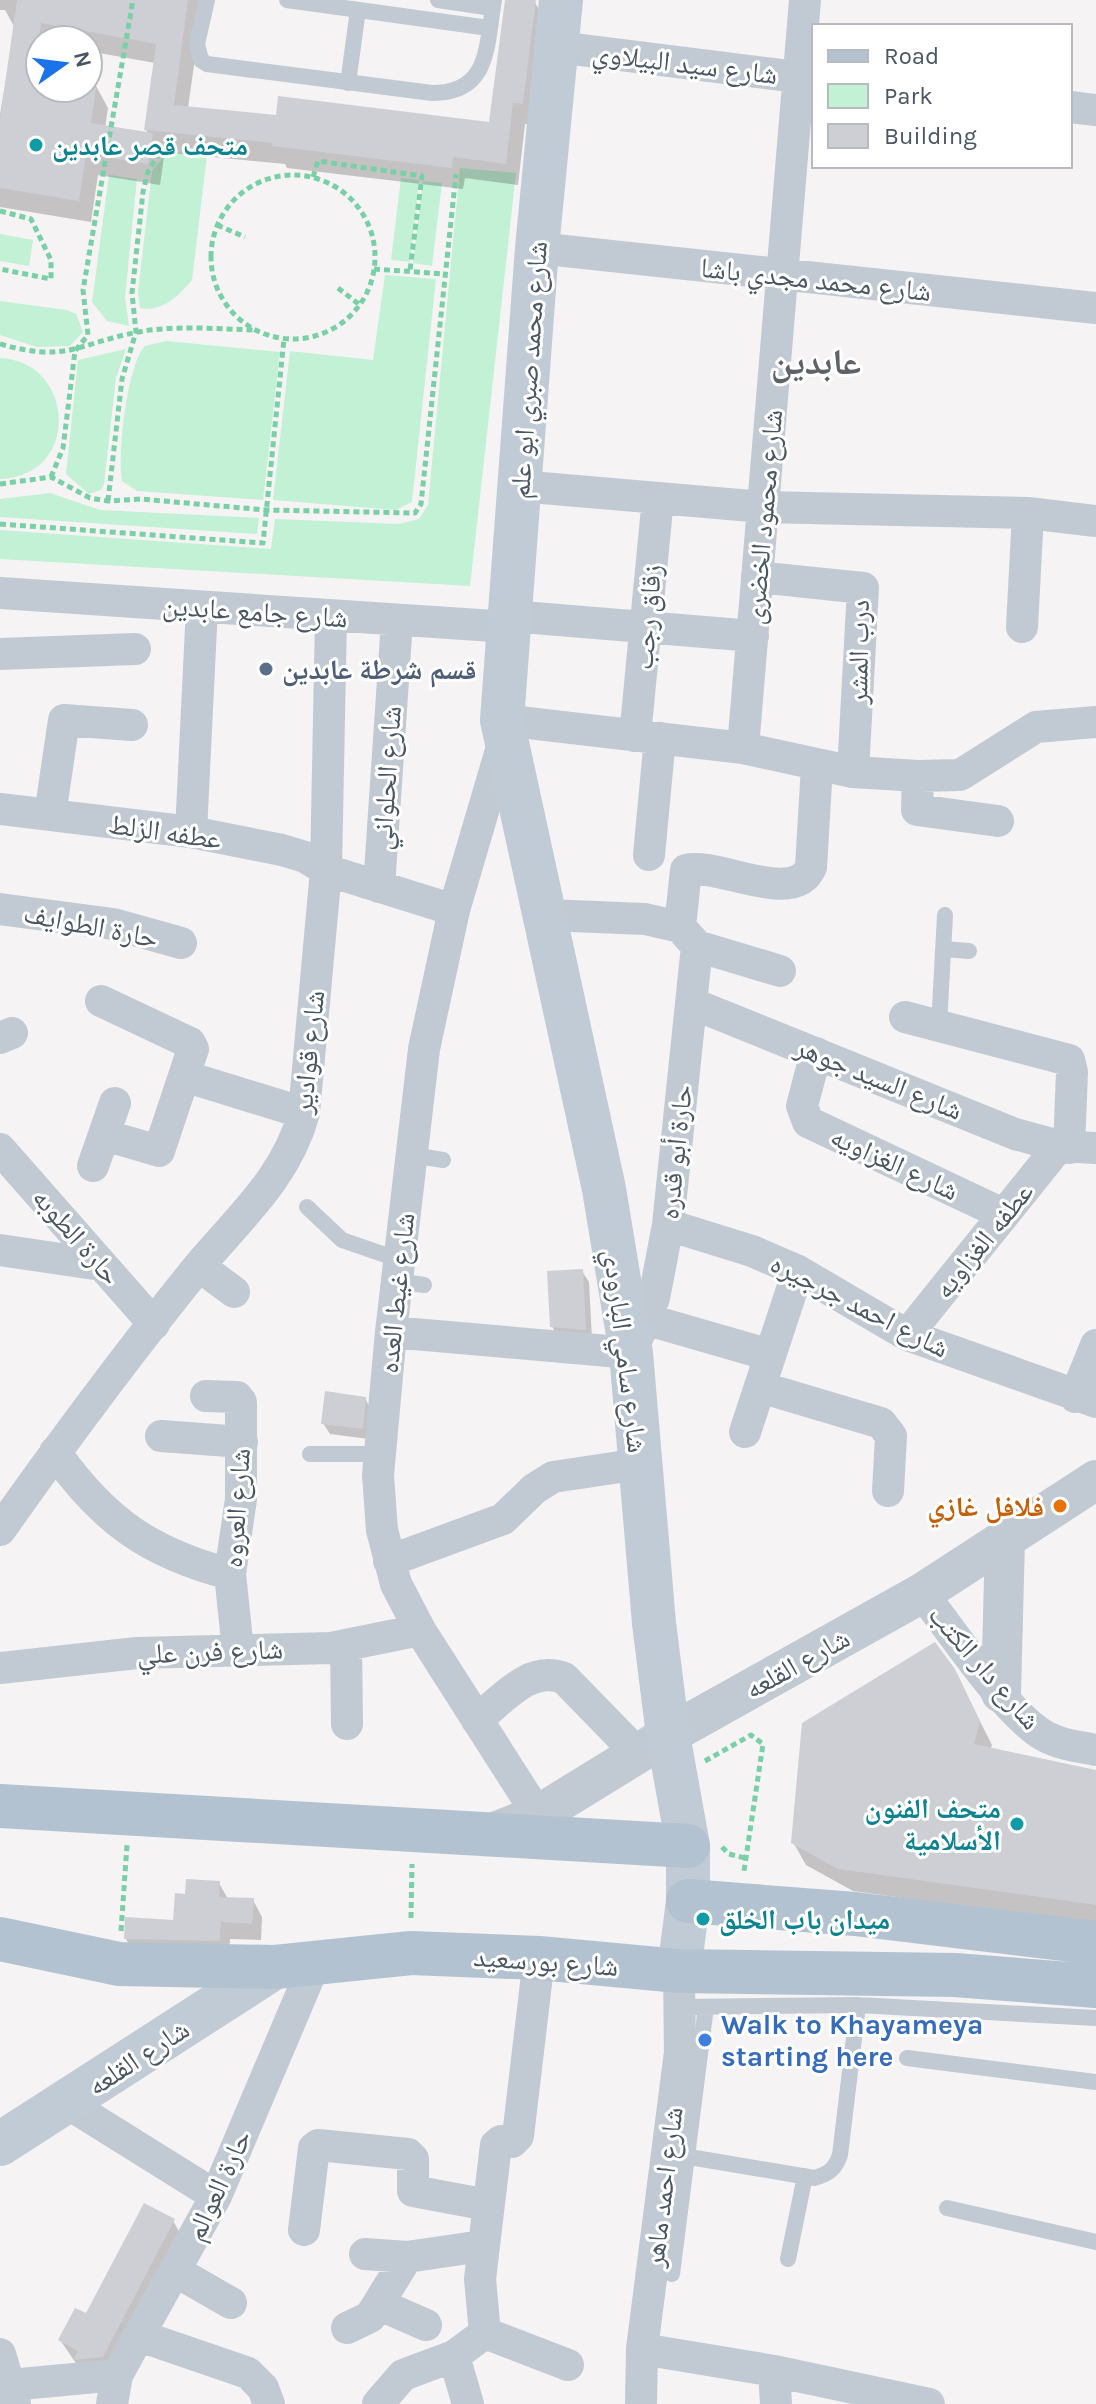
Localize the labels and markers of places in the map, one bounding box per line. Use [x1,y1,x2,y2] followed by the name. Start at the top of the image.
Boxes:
[52,129,248,163] place label: متحف قصر عابدين
[27,136,45,154] marker: متحف قصر عابدين
[282,653,477,688] place label: قسم شرطة عابدين
[257,660,275,678] marker: قسم شرطة عابدين
[927,1490,1044,1529] place label: فلافل غازي
[1051,1497,1069,1515] marker: فلافل غازي
[865,1792,1001,1857] place label: متحف الفنون الأسلامية
[1008,1815,1026,1833] marker: متحف الفنون الأسلامية
[719,1903,890,1937] place label: ميدان باب الخلق
[694,1910,712,1928] marker: ميدان باب الخلق
[721,2008,983,2073] place label: Walk to Khayameya starting here
[696,2031,714,2049] marker: Walk to Khayameya starting here

